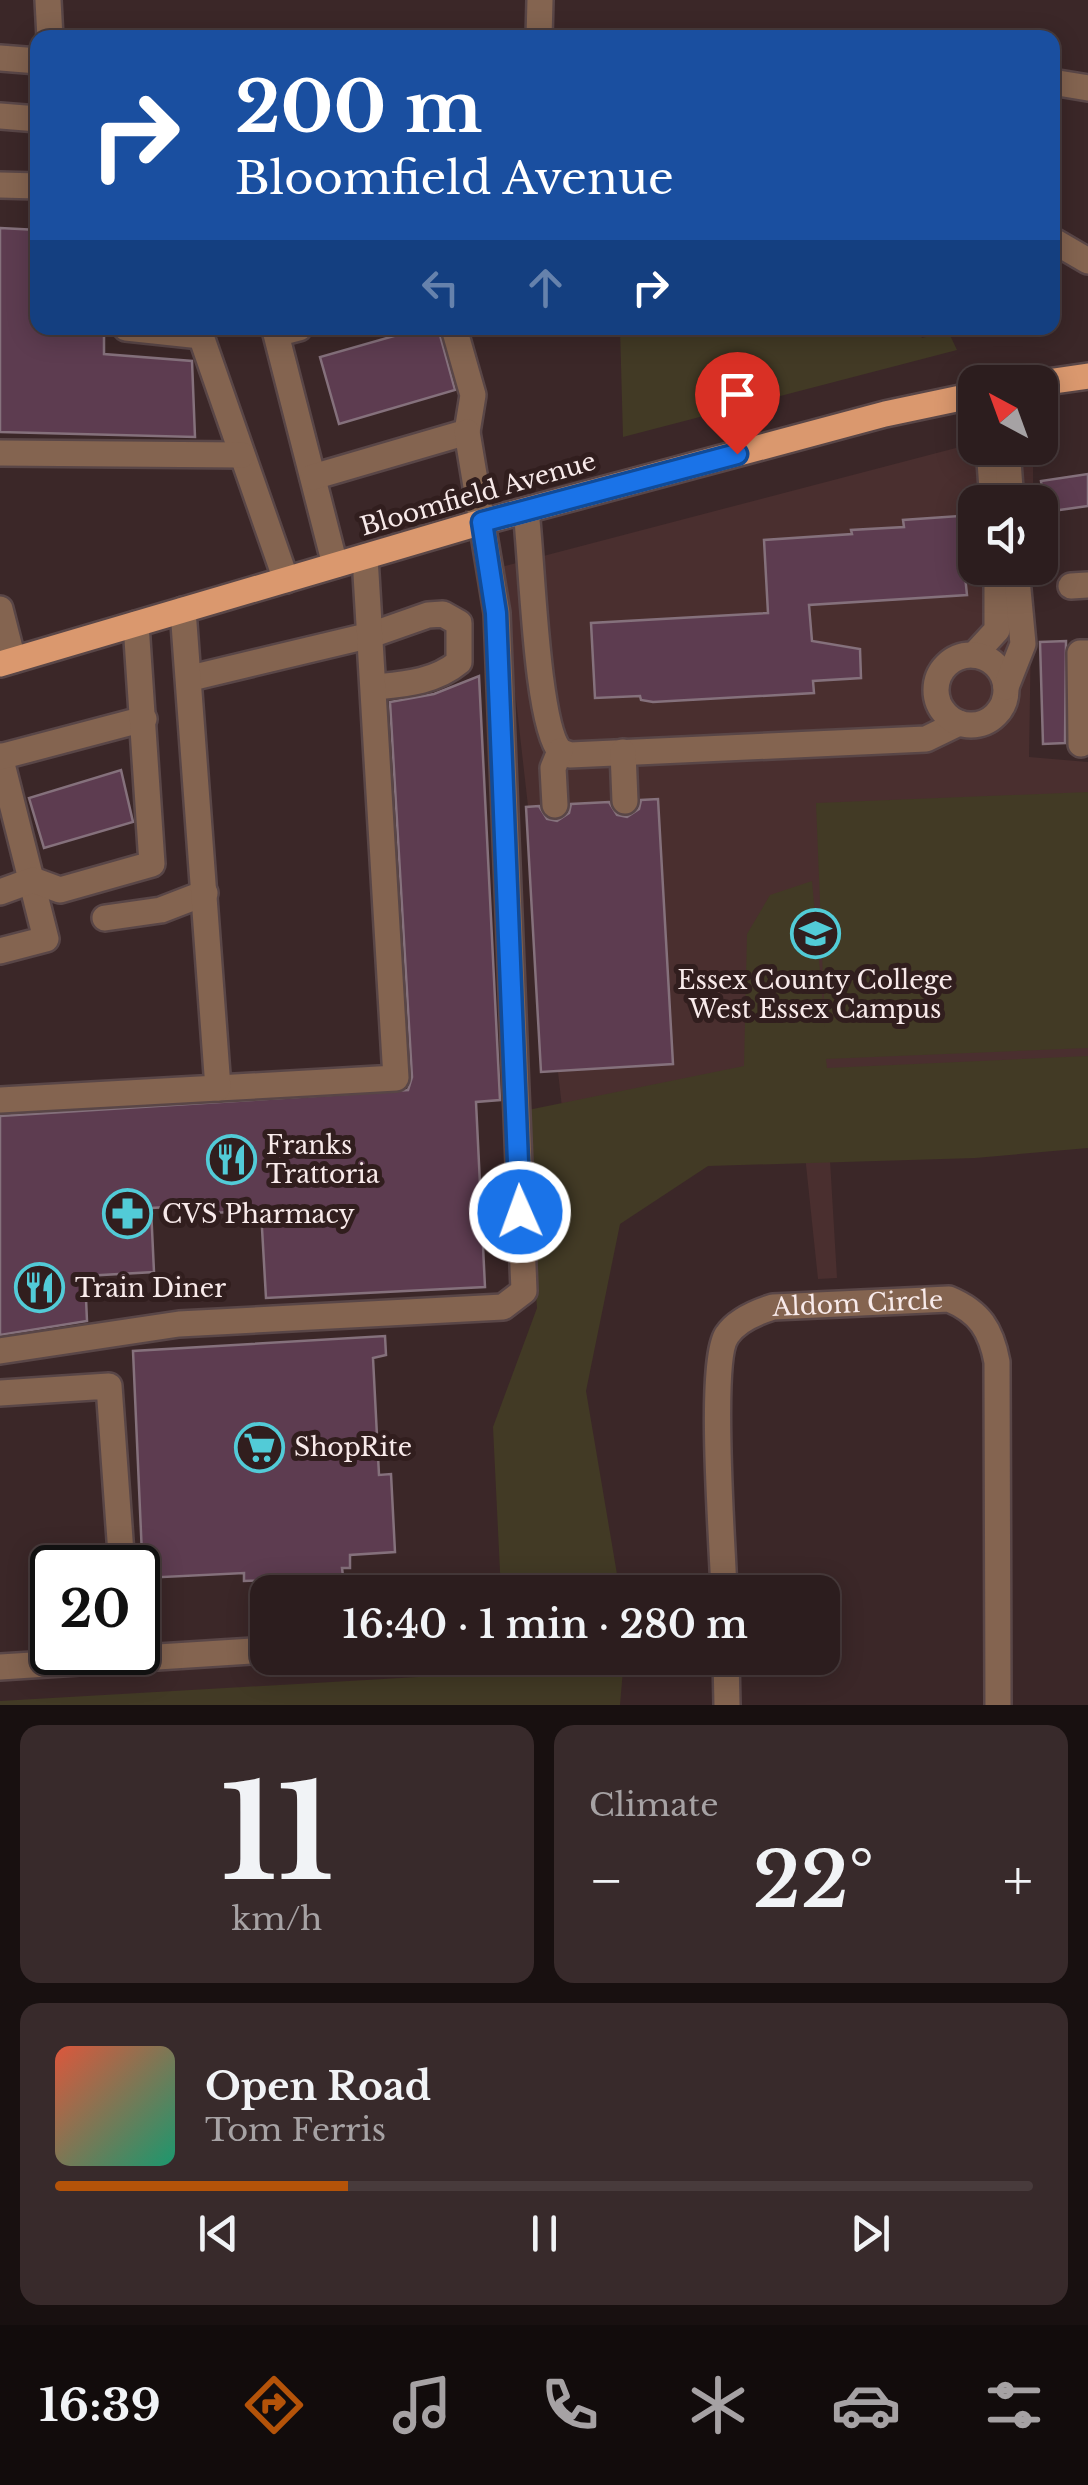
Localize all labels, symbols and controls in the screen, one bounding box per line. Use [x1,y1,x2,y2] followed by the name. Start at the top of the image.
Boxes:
[235,64,482,151] text: 200 m
[70,70,200,200] icon: right
[235,150,674,206] text: Bloomfield Avenue
[413,260,468,315] icon: left
[518,260,573,315] icon: ahead
[623,260,678,315] icon: right
[695,352,780,455] pin
[958,365,1058,465] north arrow
[958,365,1058,585] map controls
[710,367,765,422] icon: arrive
[357,445,599,543] street label: Bloomfield Avenue
[958,485,1058,585] button: sound
[789,908,841,960] school or university icon: Essex County College West Essex Campus
[677,965,953,1025] place label: Essex County College West Essex Campus
[266,1130,380,1190] place label: Franks Trattoria
[205,1133,257,1185] restaurant icon: Franks Trattoria
[468,1160,572,1264] position arrow
[101,1188,153,1240] pharmacy icon: CVS Pharmacy
[162,1199,355,1230] place label: CVS Pharmacy
[14,1262,66,1314] restaurant icon: Train Diner
[75,1273,226,1304] place label: Train Diner
[771,1284,944,1323] street label: Aldom Circle
[233,1421,285,1473] supermarket icon: ShopRite
[294,1432,412,1463] place label: ShopRite
[30,1545,160,1675] speed limit sign: 20
[342,1601,748,1648] text: 16:40 · 1 min · 280 m
[220,1753,334,1914] text: 11
[589,1785,718,1825] text: Climate
[753,1834,874,1927] text: 22°
[589,1847,624,1915] text: −
[1003,1847,1033,1915] text: +
[232,1899,322,1939] text: km/h
[205,2063,431,2110] text: Open Road
[205,2110,386,2150] text: Tom Ferris
[191,2206,246,2261] icon: previous
[517,2206,572,2261] icon: pause
[843,2206,898,2261] icon: next
[239,2370,309,2440] icon: directions
[387,2370,457,2440] icon: music
[535,2370,605,2440] icon: phone
[683,2370,753,2440] icon: climate
[831,2370,901,2440] icon: car
[979,2370,1049,2440] icon: filters
[39,2377,161,2433] text: 16:39

